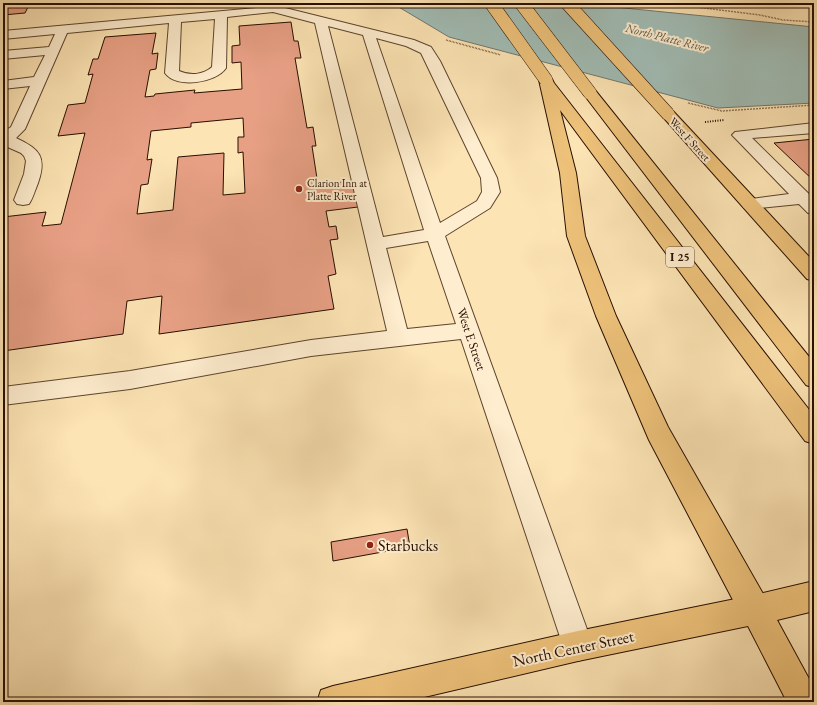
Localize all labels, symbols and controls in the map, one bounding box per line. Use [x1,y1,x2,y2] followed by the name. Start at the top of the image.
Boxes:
[623,20,711,56] water label: North Platte River
[667,114,714,164] street label: West F Street
[307,176,368,203] place label: Clarion Inn at Platte River
[294,184,304,194] marker: Clarion Inn at Platte River
[666,247,694,267] road number: I 25
[453,306,490,373] street label: West E Street
[378,535,438,556] place label: Starbucks
[365,540,375,550] marker: Starbucks
[511,625,636,672] street label: North Center Street

